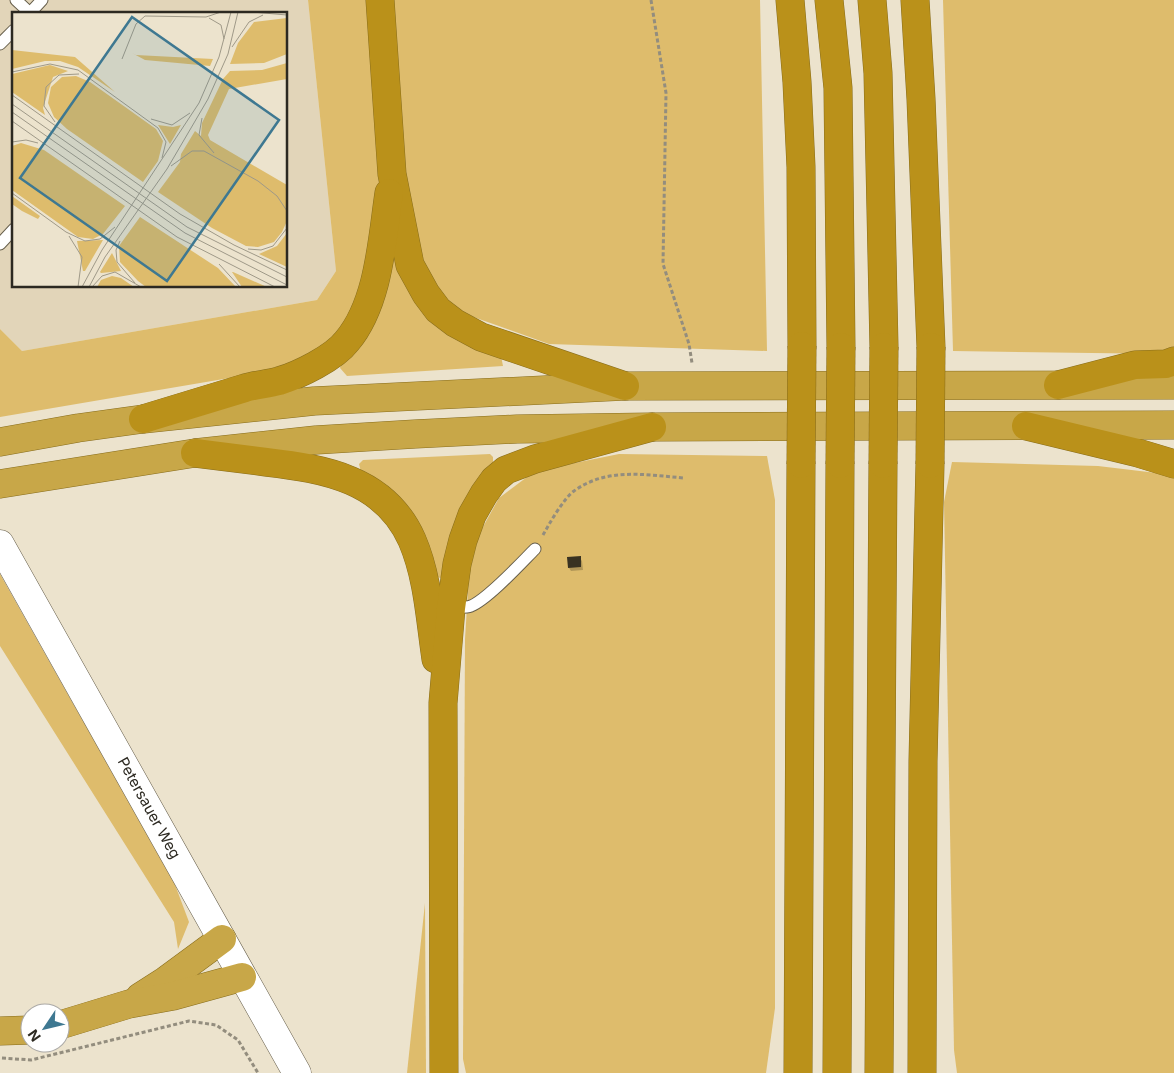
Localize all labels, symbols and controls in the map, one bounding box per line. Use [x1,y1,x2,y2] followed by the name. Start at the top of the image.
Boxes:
[12,12,288,288] inset map
[114,754,185,862] street label: Petersauer Weg
[20,1003,70,1053] north arrow
[24,1026,44,1045] text: N

